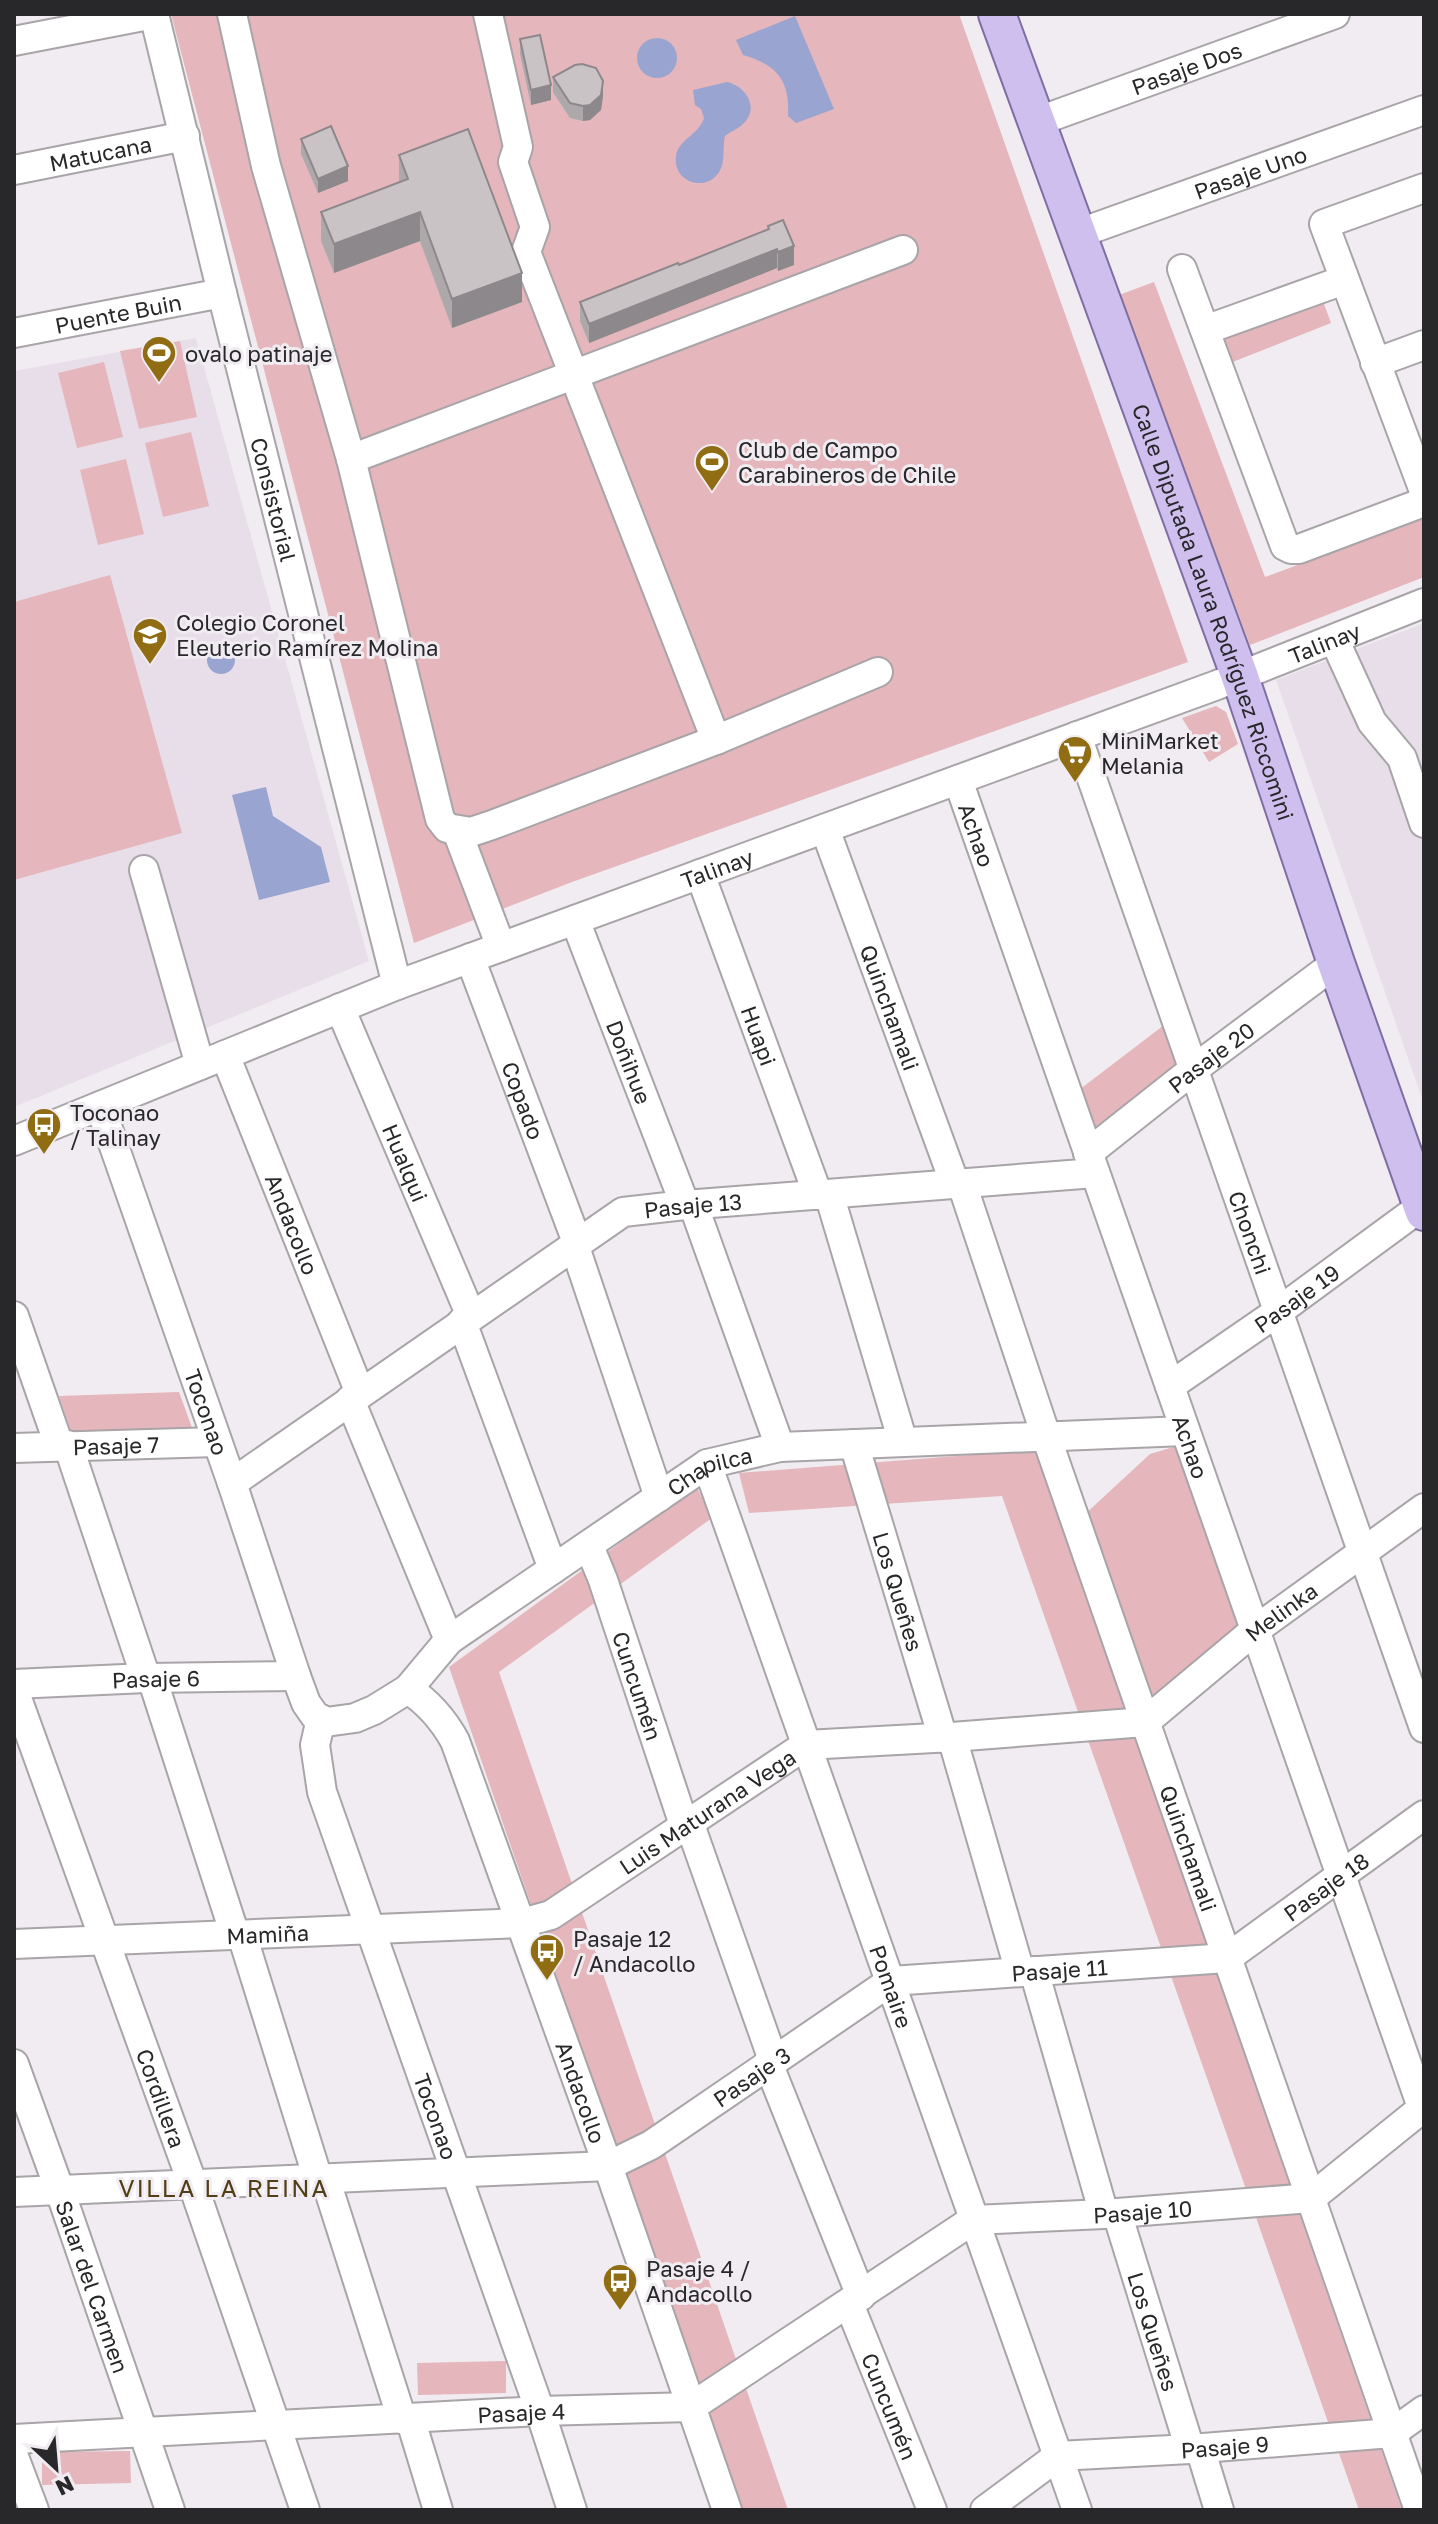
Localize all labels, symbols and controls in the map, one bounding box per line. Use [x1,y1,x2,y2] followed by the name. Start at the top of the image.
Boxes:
[1128,35,1245,100] street label: Pasaje Dos
[47,129,154,176] street label: Matucana
[1190,140,1310,205] street label: Pasaje Uno
[52,288,184,338] street label: Puente Buin
[140,334,178,384] sports icon: ovalo patinaje
[185,340,332,367] place label: ovalo patinaje
[1127,400,1301,824] street label: Calle Diputada Laura Rodríguez Riccomini
[246,434,303,564] street label: Consistorial
[738,436,956,488] place label: Club de Campo Carabineros de Chile
[693,443,731,493] sports icon: Club de Campo Carabineros de Chile
[176,609,438,661] place label: Colegio Coronel Eleuterio Ramírez Molina
[131,616,169,666] school or university icon: Colegio Coronel Eleuterio Ramírez Molina
[1284,616,1364,669] street label: Talinay
[1101,727,1219,779] place label: MiniMarket Melania
[1056,734,1094,784] supermarket icon: MiniMarket Melania
[954,799,1001,870] street label: Achao
[677,842,757,894] street label: Talinay
[855,941,926,1074] street label: Quinchamali
[736,1002,783,1069] street label: Huapi
[1162,1015,1259,1098] street label: Pasaje 20
[601,1016,658,1108] street label: Doñihue
[497,1058,550,1143] street label: Copado
[70,1099,161,1151] place label: Toconao / Talinay
[25,1106,63,1156] bus stop icon: Toconao / Talinay
[377,1120,434,1206] street label: Hualqui
[260,1170,325,1278] street label: Andacollo
[642,1187,743,1223] street label: Pasaje 13
[1224,1187,1278,1278] street label: Chonchi
[1248,1258,1344,1338] street label: Pasaje 19
[180,1365,235,1458] street label: Toconao
[1167,1411,1215,1482] street label: Achao
[72,1430,160,1460] street label: Pasaje 7
[662,1440,755,1501] street label: Chapilca
[868,1529,929,1654] street label: Los Queñes
[1239,1576,1322,1647] street label: Melinka
[607,1628,668,1743] street label: Cuncumén
[111,1664,200,1693] street label: Pasaje 6
[614,1743,800,1879] street label: Luis Maturana Vega
[1155,1781,1224,1915] street label: Quinchamali
[1278,1846,1374,1926] street label: Pasaje 18
[226,1918,310,1949] street label: Mamiña
[573,1925,696,1977] place label: Pasaje 12 / Andacollo
[528,1932,566,1982] bus stop icon: Pasaje 12 / Andacollo
[865,1941,919,2032] street label: Pomaire
[1011,1953,1109,1986] street label: Pasaje 11
[551,2037,612,2147] street label: Andacollo
[708,2040,795,2112] street label: Pasaje 3
[131,2045,192,2151] street label: Cordillera
[409,2070,464,2163] street label: Toconao
[118,2173,330,2202] district label: VILLA LA REINA
[1092,2194,1193,2228] street label: Pasaje 10
[51,2197,135,2376] street label: Salar del Carmen
[646,2255,752,2307] place label: Pasaje 4 / Andacollo
[601,2262,639,2312] bus stop icon: Pasaje 4 / Andacollo
[1123,2269,1185,2394] street label: Los Queñes
[856,2349,924,2463] street label: Cuncumén
[476,2397,566,2428] street label: Pasaje 4
[16,2428,96,2508] north arrow
[1180,2429,1270,2463] street label: Pasaje 9
[52,2471,78,2502] text: N

